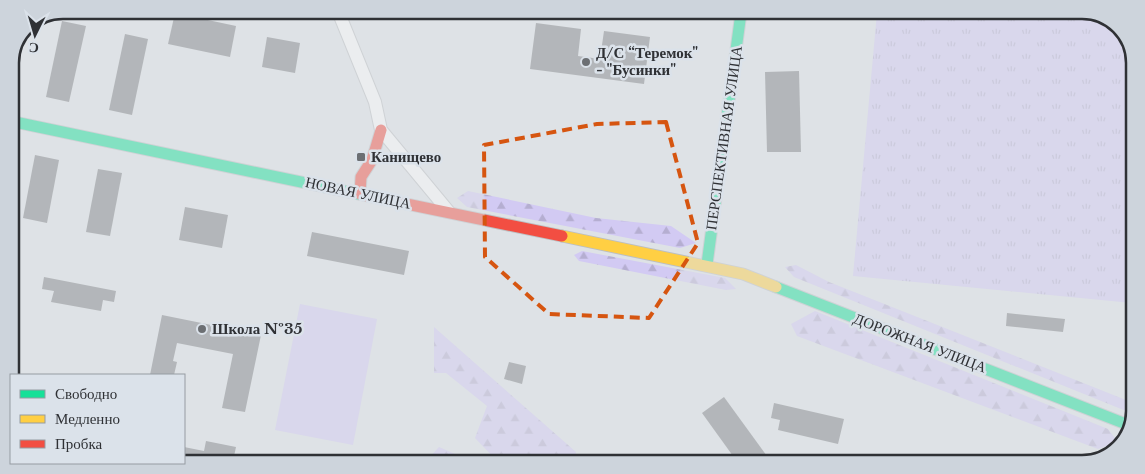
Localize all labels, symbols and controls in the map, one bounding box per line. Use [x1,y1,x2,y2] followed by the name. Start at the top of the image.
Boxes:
[10,10,60,60] north arrow
[28,39,40,57] text: С
[596,43,698,79] place label: Д/С “Теремок" - "Бусинки"
[701,44,746,231] street label: ПЕРСПЕКТИВНАЯ УЛИЦА
[580,56,592,68] marker: Д/С “Теремок" - "Бусинки"
[371,147,441,166] place label: Канищево
[355,151,367,163] marker: Канищево
[304,172,413,213] street label: НОВАЯ УЛИЦА
[851,308,990,377] street label: ДОРОЖНАЯ УЛИЦА
[212,319,303,338] place label: Школа №35
[196,323,208,335] marker: Школа №35
[10,374,185,464] legend
[55,384,117,403] text: Свободно
[55,409,120,428] text: Медленно
[55,434,103,453] text: Пробка

